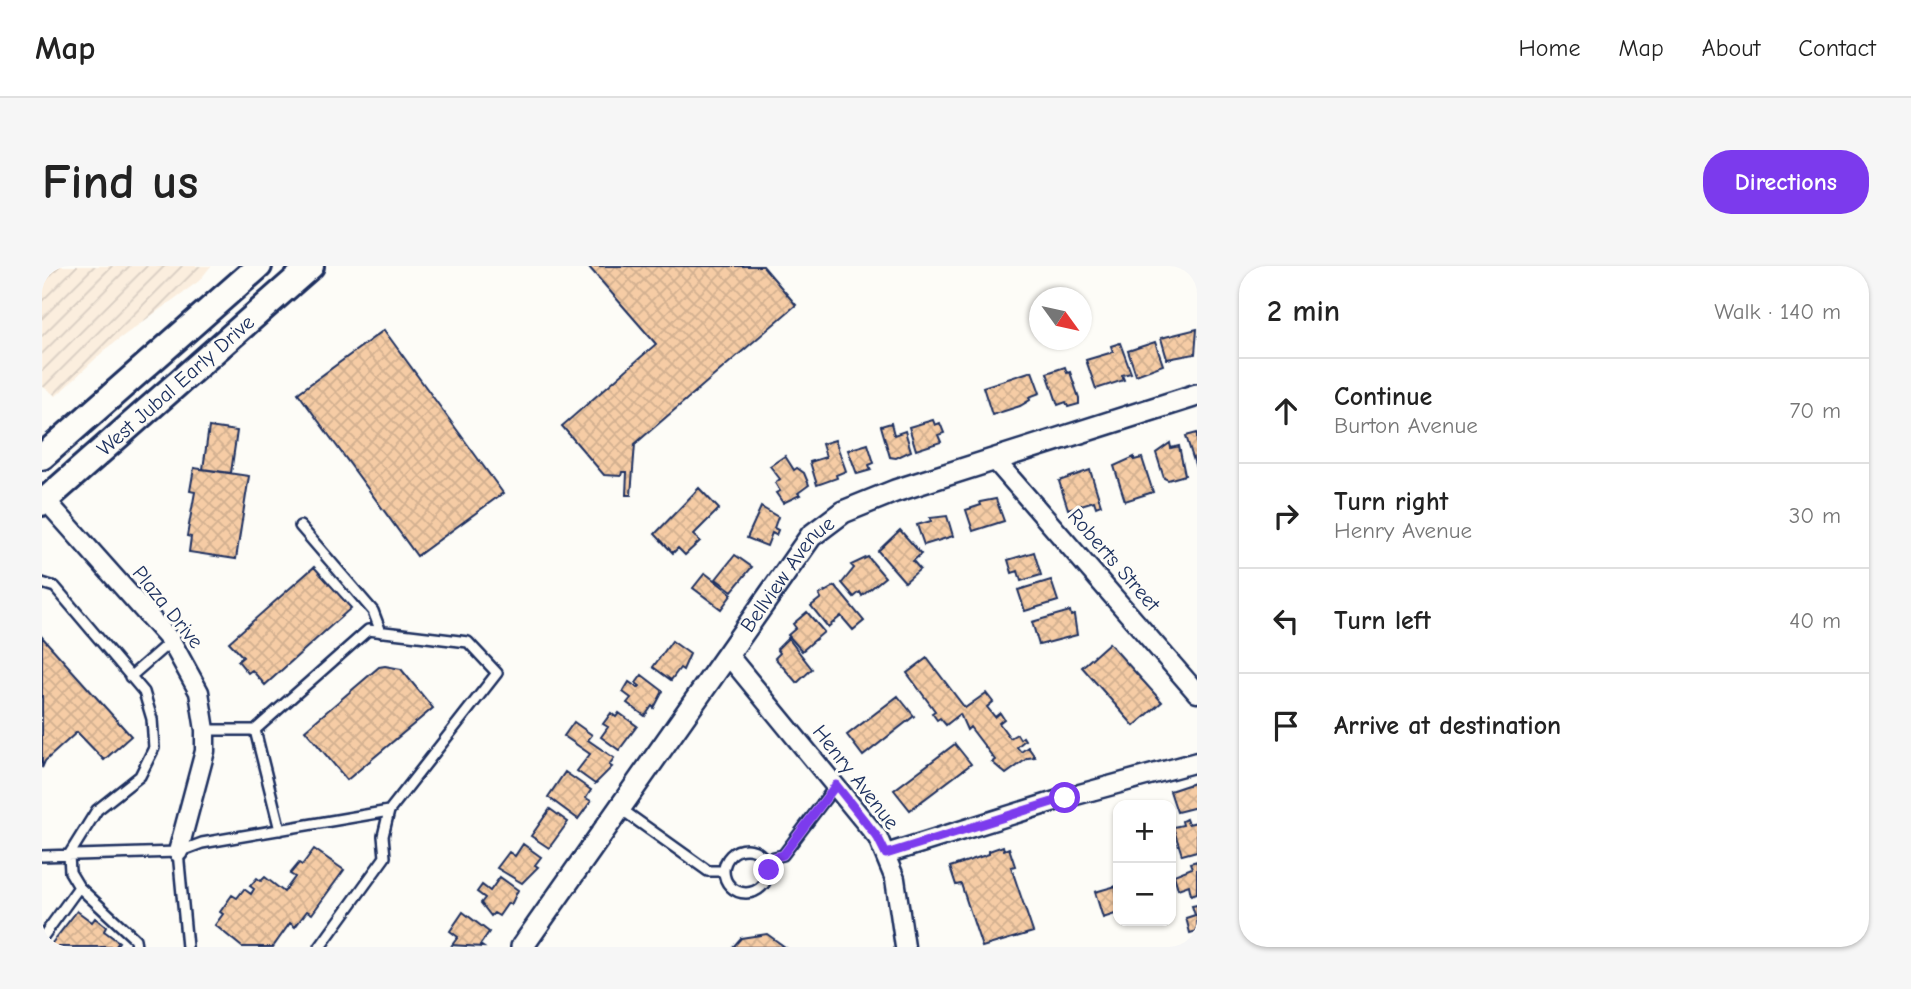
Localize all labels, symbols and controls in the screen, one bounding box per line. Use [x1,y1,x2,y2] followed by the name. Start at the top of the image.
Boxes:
[35,29,96,67] text: Map
[1519,34,1580,62] text: Home
[1618,34,1664,62] text: Map
[1702,34,1760,62] text: About
[1798,34,1876,62] text: Contact
[1703,150,1869,214] button: Directions
[42,154,198,210] text: Find us
[1029,287,1092,350] north arrow
[1267,294,1340,329] text: 2 min
[1714,298,1841,325] text: Walk · 140 m
[92,310,259,461] street label: West Jubal Early Drive
[1334,382,1432,412] text: Continue
[1267,392,1305,430] icon: ahead
[1789,397,1841,424] text: 70 m
[1334,412,1478,439] text: Burton Avenue
[1334,487,1448,517] text: Turn right
[1267,497,1305,535] icon: right
[1789,502,1841,529] text: 30 m
[1063,504,1166,617] street label: Roberts Street
[735,511,839,637] street label: Bellview Avenue
[1334,517,1472,544] text: Henry Avenue
[128,561,208,653] street label: Plaza Drive
[1267,602,1305,640] icon: left
[1334,606,1431,636] text: Turn left
[1789,607,1841,634] text: 40 m
[1267,707,1305,745] icon: arrive
[1334,711,1561,741] text: Arrive at destination
[808,720,904,834] street label: Henry Avenue
[1049,782,1080,813] route start
[1113,800,1176,926] map controls
[1113,800,1176,863] button: +
[753,854,784,885] route end
[1113,863,1176,926] button: −

